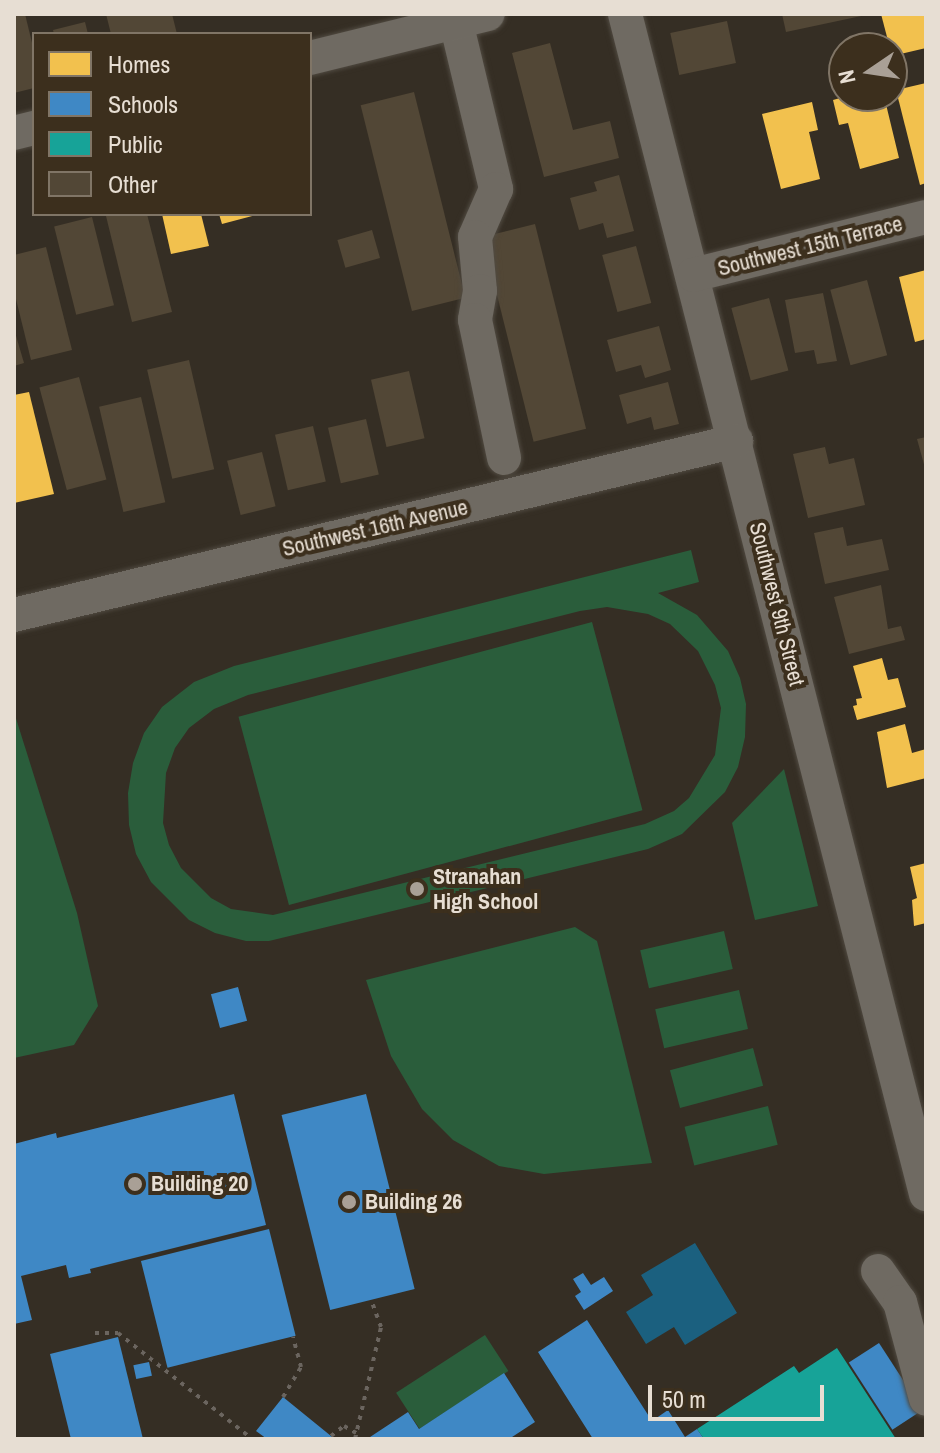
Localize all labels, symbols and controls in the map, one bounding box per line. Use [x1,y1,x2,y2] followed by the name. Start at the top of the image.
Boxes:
[32,32,312,216] legend
[828,32,908,112] north arrow
[108,48,170,80] text: Homes
[830,67,863,87] text: N
[108,88,178,120] text: Schools
[108,128,163,160] text: Public
[108,168,157,200] text: Other
[715,210,905,282] street label: Southwest 15th Terrace
[279,494,471,562] street label: Southwest 16th Avenue
[744,520,810,688] street label: Southwest 9th Street
[433,863,538,914] place label: Stranahan High School
[408,880,426,898] marker: Stranahan High School
[151,1171,248,1197] place label: Building 20
[126,1175,144,1193] marker: Building 20
[365,1189,462,1215] place label: Building 26
[340,1193,358,1211] marker: Building 26
[652,1369,828,1419] scale bar
[662,1383,706,1415] text: 50 m

